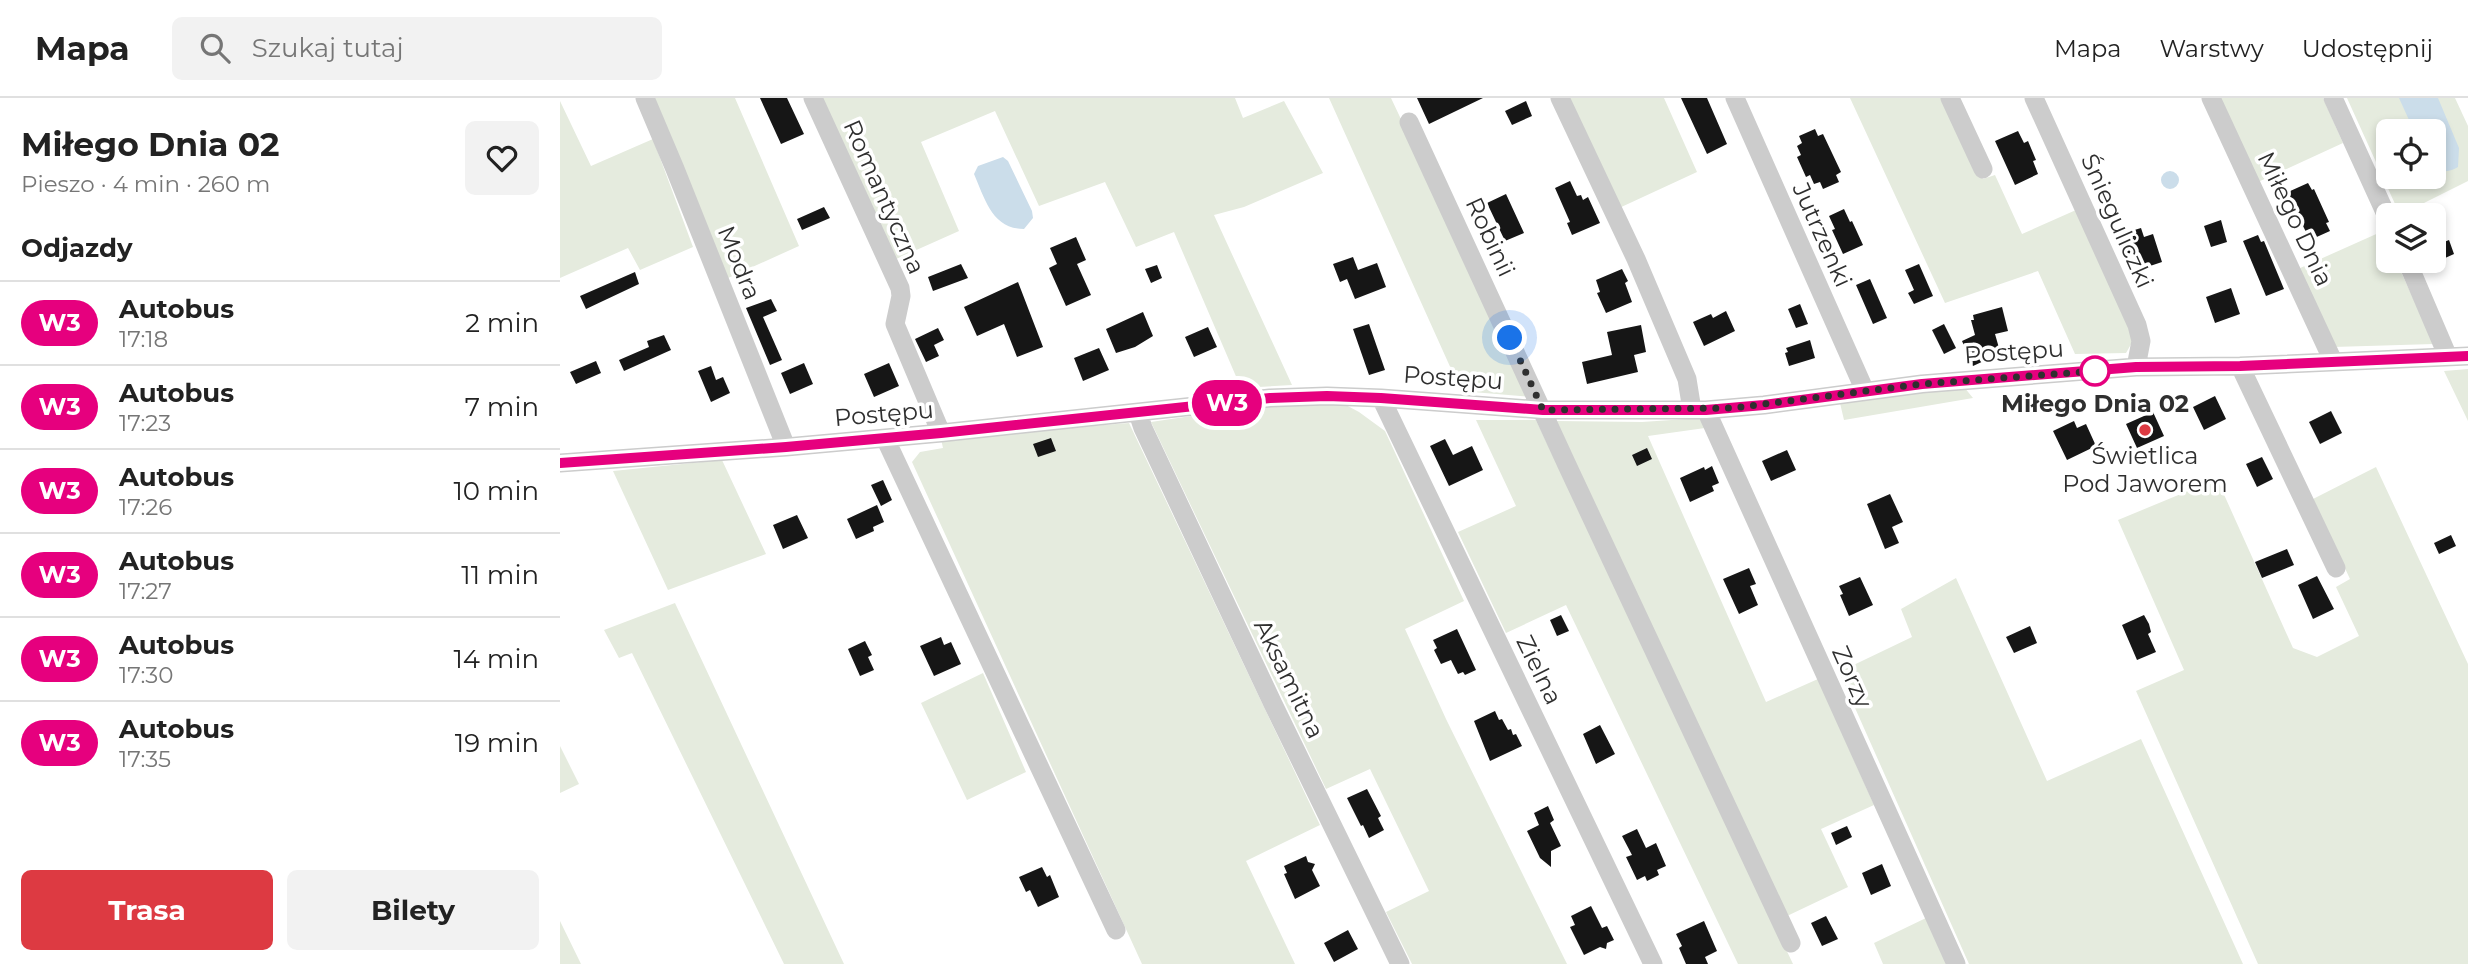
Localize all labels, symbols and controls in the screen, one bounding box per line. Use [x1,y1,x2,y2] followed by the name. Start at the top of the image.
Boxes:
[172,17,662,80] search box
[35,28,130,68] text: Mapa
[196,29,234,67] icon: search
[252,32,404,64] text: Szukaj tutaj
[2054,34,2121,63] text: Mapa
[2159,34,2264,63] text: Warstwy
[2302,34,2433,63] text: Udostępnij
[837,115,931,278] street label: Romantyczna
[2376,119,2446,273] map controls
[2376,119,2446,189] button: locate
[465,121,539,195] button: heart
[21,124,280,164] text: Miłego Dnia 02
[2252,147,2339,291] street label: Miłego Dnia
[2075,149,2160,292] street label: Śnieguliczki
[21,170,271,198] text: Pieszo · 4 min · 260 m
[1786,177,1858,291] street label: Jutrzenki
[1460,192,1521,281] street label: Robinii
[2376,203,2446,273] button: layers
[712,222,767,304] street label: Modra
[21,232,132,264] text: Odjazdy
[119,293,234,325] text: Autobus
[465,307,539,339] text: 2 min
[38,308,81,337] text: W3
[1492,320,1527,355] your location
[119,325,168,353] text: 17:18
[1963,334,2065,369] street label: Postępu
[2080,356,2110,386] marker: Miłego Dnia 02
[1402,360,1504,395] street label: Postępu
[119,377,234,409] text: Autobus
[1196,380,1258,426] line badge: W3
[1206,388,1248,417] text: W3
[2001,389,2189,418] place label: Miłego Dnia 02
[465,391,539,423] text: 7 min
[38,392,81,421] text: W3
[833,395,935,432] street label: Postępu
[119,409,171,437] text: 17:23
[2137,422,2153,438] marker: Świetlica Pod Jaworem
[2062,441,2228,498] place label: Świetlica Pod Jaworem
[119,461,234,493] text: Autobus
[453,475,539,507] text: 10 min
[38,476,81,505] text: W3
[119,493,172,521] text: 17:26
[119,545,234,577] text: Autobus
[461,559,539,591] text: 11 min
[38,560,81,589] text: W3
[119,577,172,605] text: 17:27
[1248,615,1331,743] street label: Aksamitna
[119,629,234,661] text: Autobus
[1510,630,1569,709] street label: Zielna
[1826,641,1879,712] street label: Zorzy
[453,643,539,675] text: 14 min
[38,644,81,673] text: W3
[119,661,173,689] text: 17:30
[119,713,234,745] text: Autobus
[455,727,539,759] text: 19 min
[38,728,81,757] text: W3
[119,745,171,773] text: 17:35
[21,870,273,950] button: Trasa
[287,870,539,950] button: Bilety

